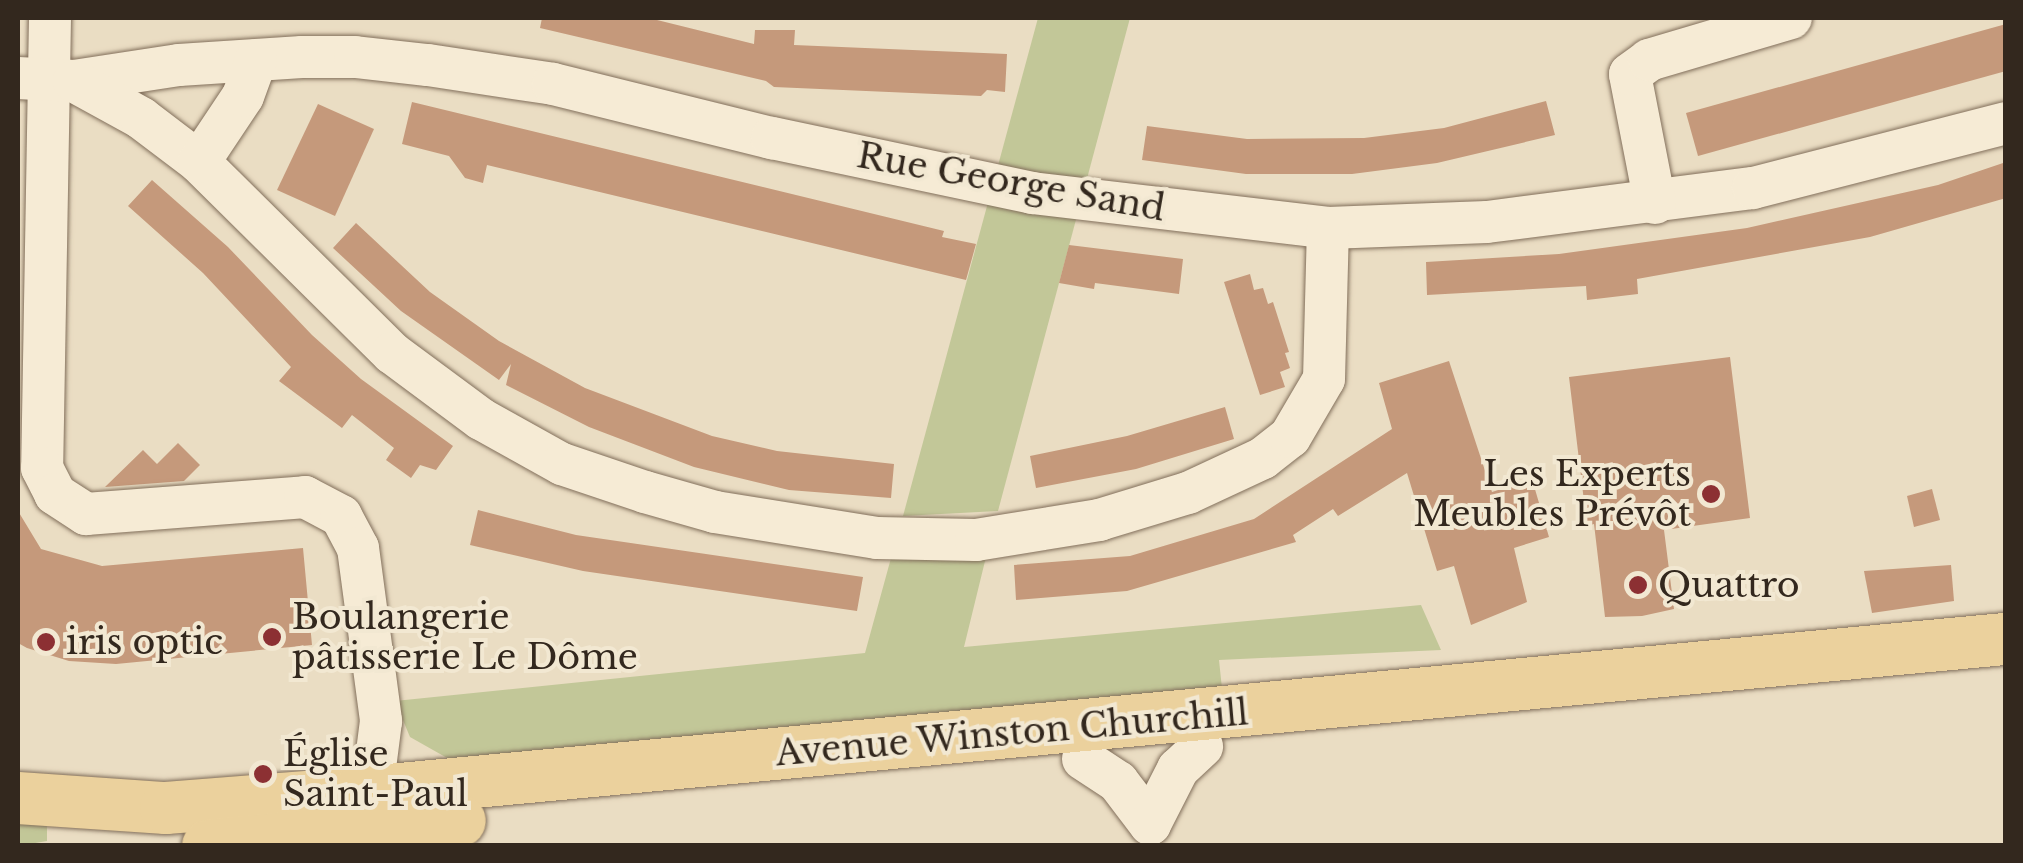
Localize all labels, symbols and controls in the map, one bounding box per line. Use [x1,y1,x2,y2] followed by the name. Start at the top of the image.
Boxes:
[854,134,1168,230] street label: Rue George Sand
[1413,453,1691,535] place label: Les Experts Meubles Prévôt
[1700,483,1722,505] marker: Les Experts Meubles Prévôt
[1658,564,1800,606] place label: Quattro
[1627,574,1649,596] marker: Quattro
[292,596,638,678] place label: Boulangerie pâtisserie Le Dôme
[66,621,223,663] place label: iris optic
[261,626,283,648] marker: Boulangerie pâtisserie Le Dôme
[35,631,57,653] marker: iris optic
[773,691,1251,775] street label: Avenue Winston Churchill
[283,733,468,815] place label: Église Saint-Paul
[252,763,274,785] marker: Église Saint-Paul

